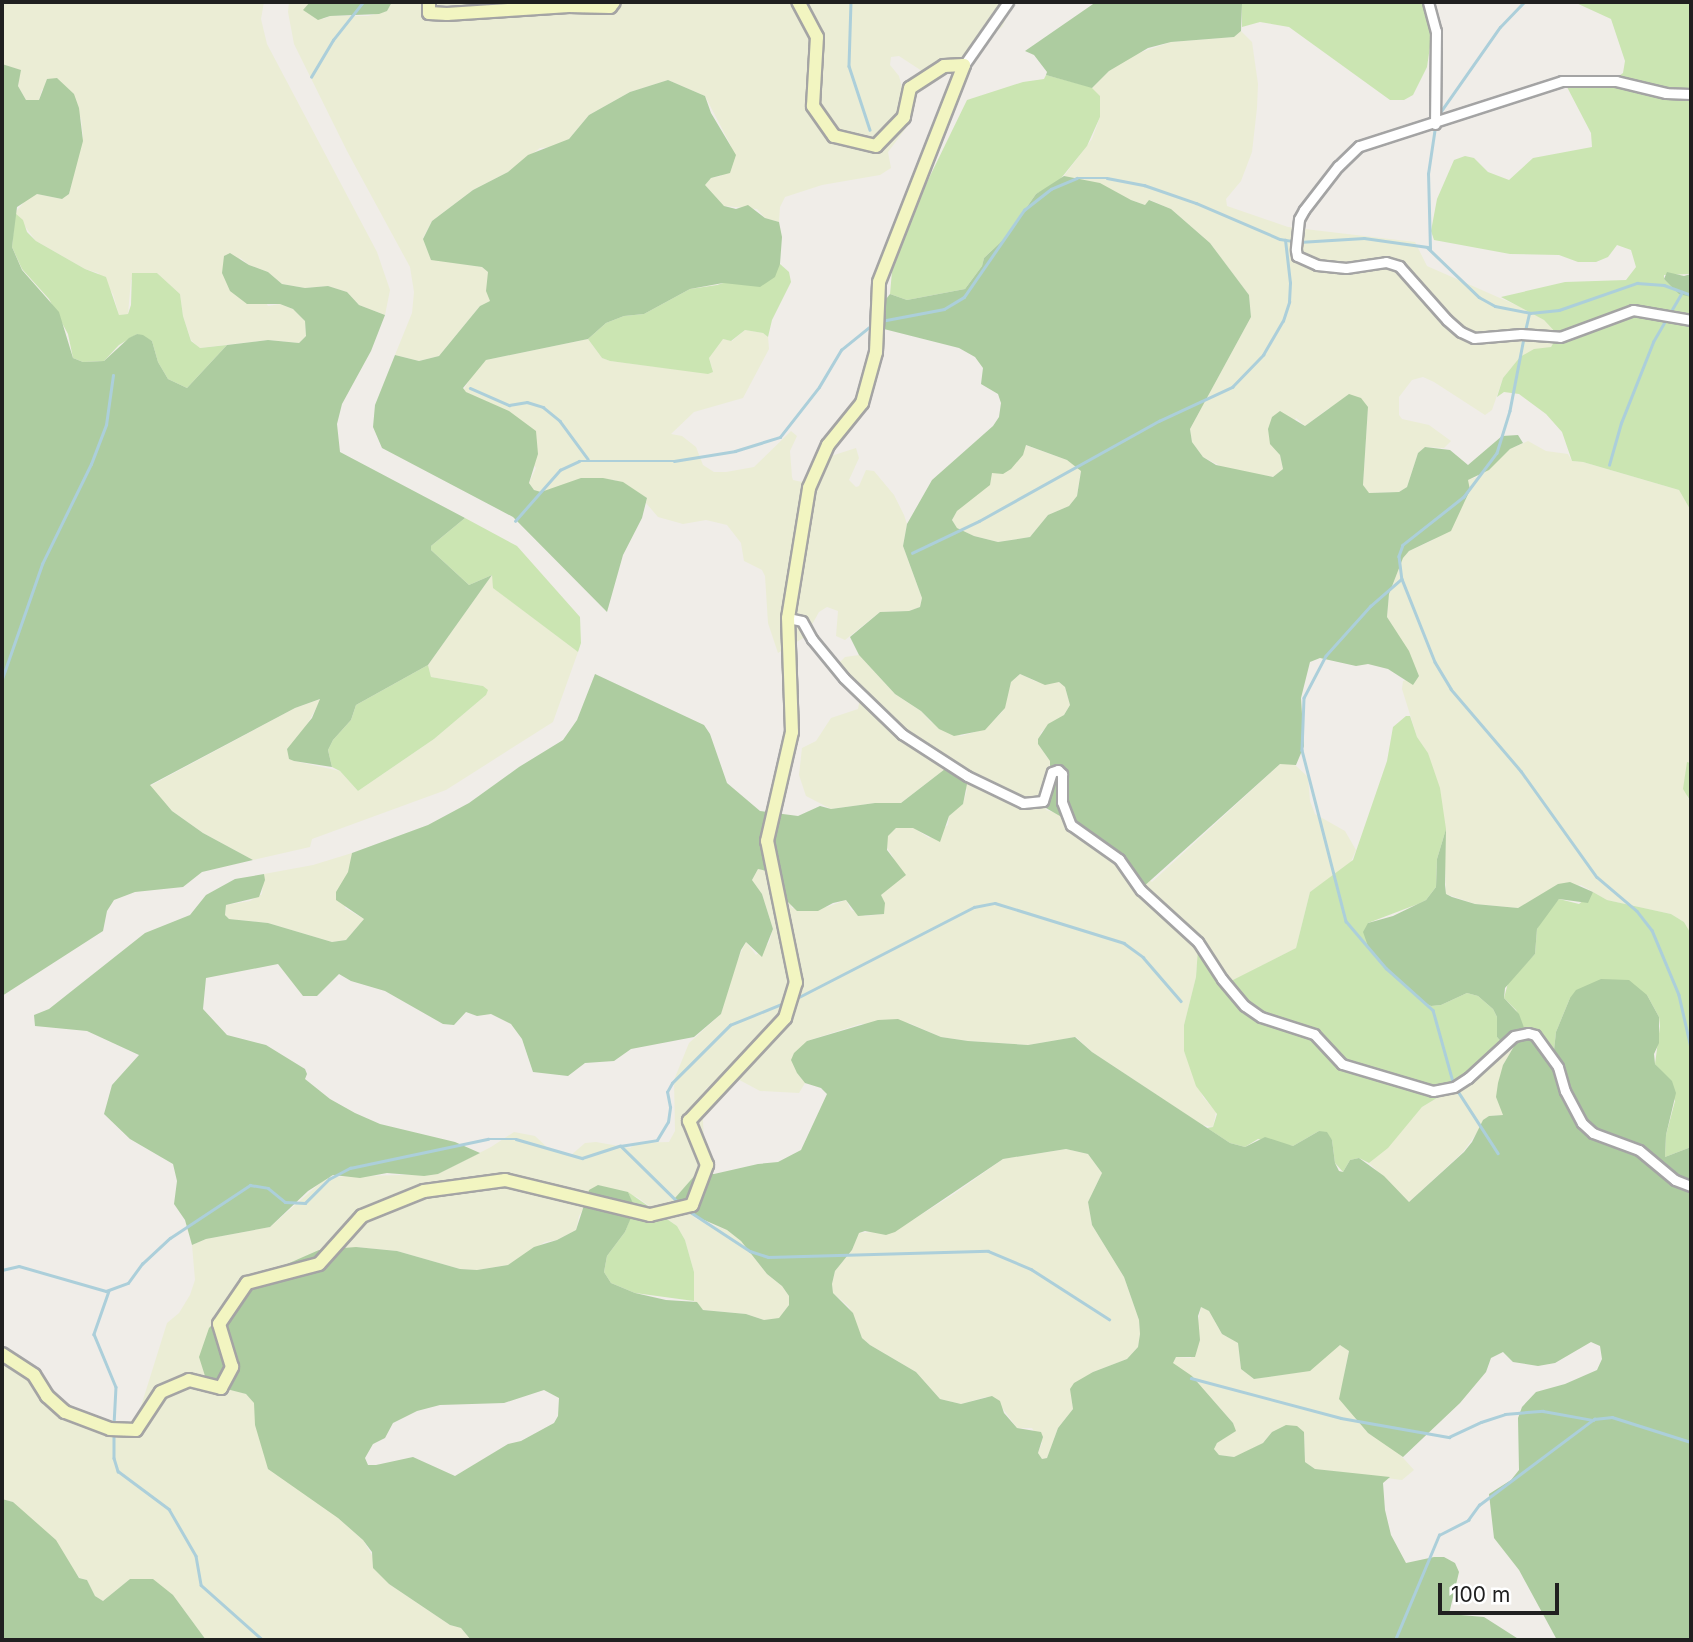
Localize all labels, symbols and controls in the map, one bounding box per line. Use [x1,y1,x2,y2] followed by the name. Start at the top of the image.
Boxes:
[1441,1568,1562,1612] scale bar
[1451,1582,1510,1607] text: 100 m

